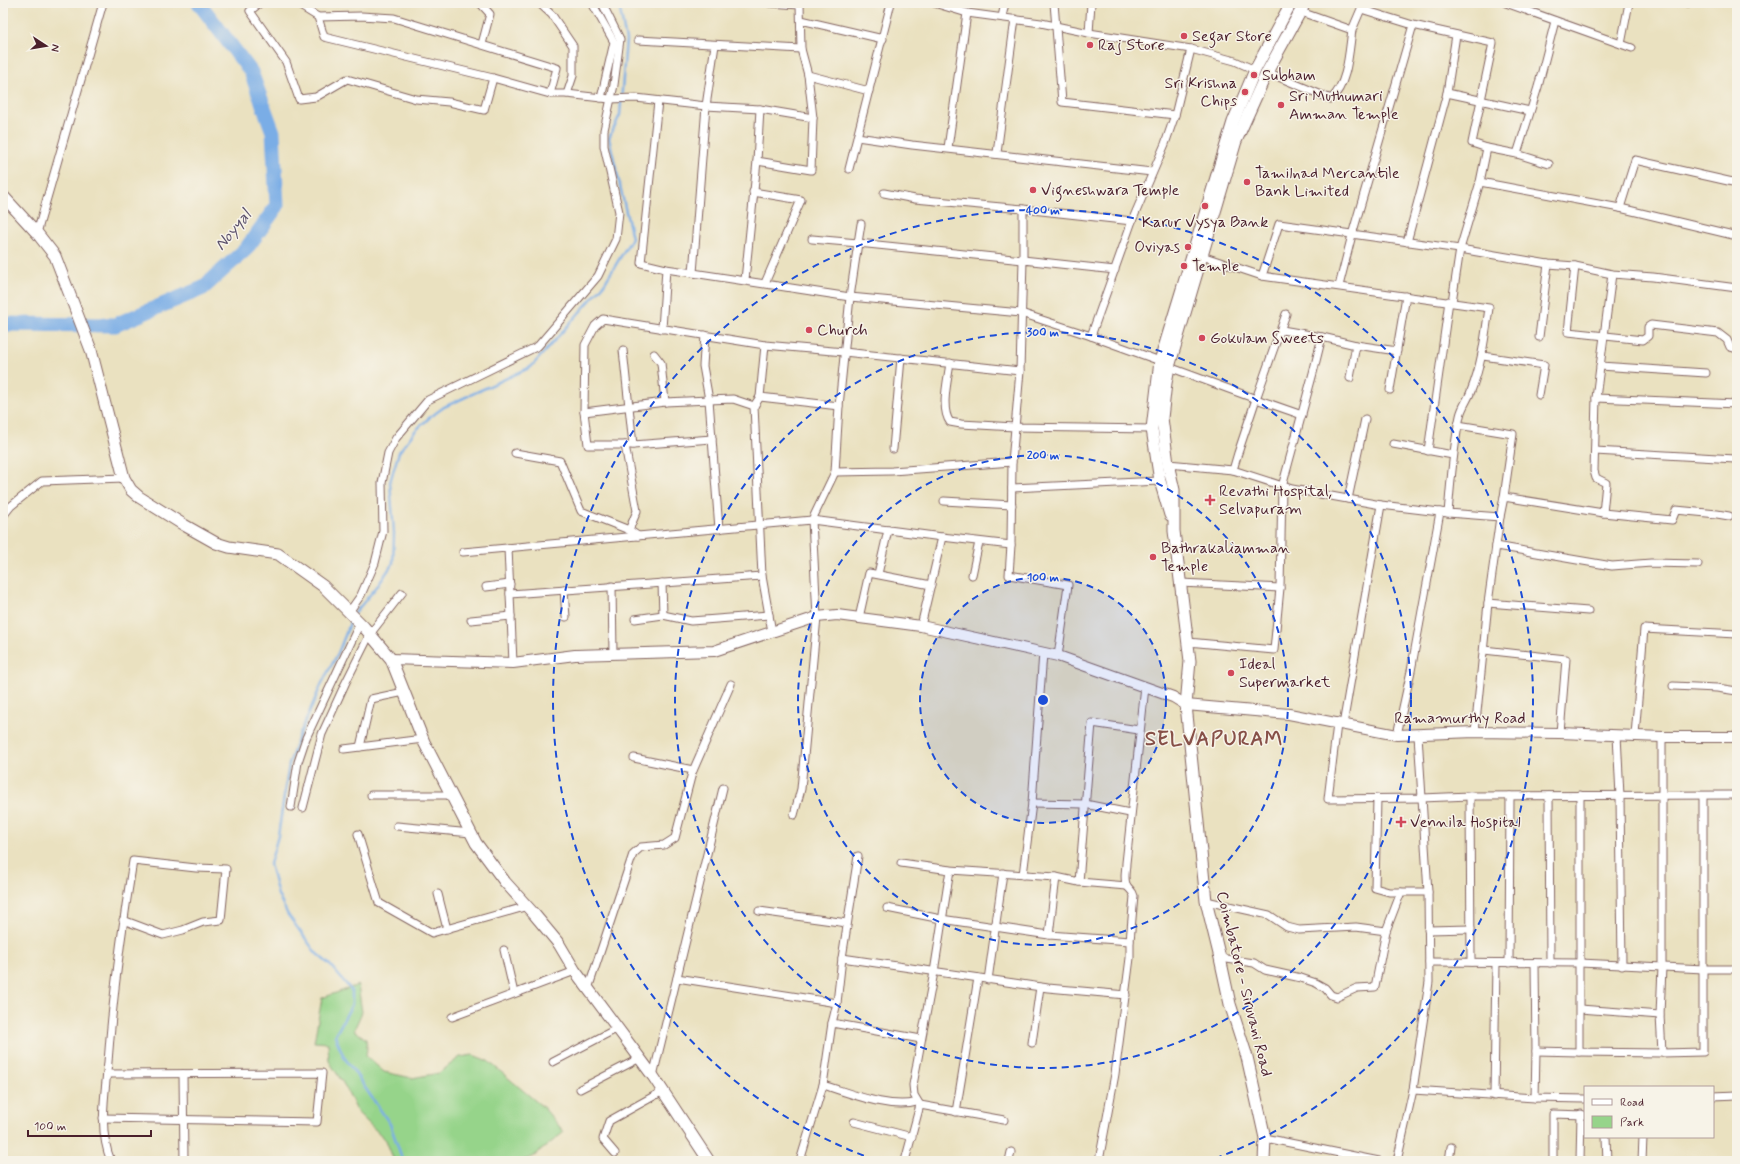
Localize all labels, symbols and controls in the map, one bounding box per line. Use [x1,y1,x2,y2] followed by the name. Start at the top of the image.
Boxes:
[26,26,66,66] north arrow
[1192,26,1272,48] place label: Segar Store
[1179,31,1189,41] marker: Segar Store
[1098,35,1165,56] place label: Raj Store
[1085,40,1095,50] marker: Raj Store
[47,43,62,53] text: N
[1262,65,1316,86] place label: Subham
[1249,70,1259,80] marker: Subham
[1165,73,1237,112] place label: Sri Krishna Chips
[1289,86,1399,125] place label: Sri Muthumari Amman Temple
[1240,87,1250,97] marker: Sri Krishna Chips
[1276,100,1286,110] marker: Sri Muthumari Amman Temple
[1255,163,1400,202] place label: Tamilnad Mercantile Bank Limited
[1242,177,1252,187] marker: Tamilnad Mercantile Bank Limited
[1041,180,1180,202] place label: Vigneshwara Temple
[1028,185,1038,195] marker: Vigneshwara Temple
[1200,201,1210,211] marker: Karur Vysya Bank
[1026,203,1060,219] text: 400 m
[209,204,258,255] water label: Noyyal
[1142,212,1268,233] place label: Karur Vysya Bank
[1134,237,1180,258] place label: Oviyas
[1183,242,1193,252] marker: Oviyas
[1192,256,1239,277] place label: Temple
[1179,261,1189,271] marker: Temple
[817,320,868,341] place label: Church
[804,325,814,335] marker: Church
[1027,325,1060,341] text: 300 m
[1210,328,1324,349] place label: Gokulam Sweets
[1197,333,1207,343] marker: Gokulam Sweets
[1027,448,1060,464] text: 200 m
[1219,481,1332,520] place label: Revathi Hospital, Selvapuram
[1204,494,1216,506] marker: Revathi Hospital, Selvapuram
[1161,538,1291,577] place label: Bathrakaliamman Temple
[1148,552,1158,562] marker: Bathrakaliamman Temple
[1027,570,1060,586] text: 100 m
[1239,654,1331,693] place label: Ideal Supermarket
[1226,668,1236,678] marker: Ideal Supermarket
[1036,693,1050,707] centre of rings
[1394,708,1526,729] street label: Ramamurthy Road
[1145,726,1283,753] district label: SELVAPURAM
[1410,812,1521,833] place label: Vennila Hospital
[1395,816,1407,828] marker: Vennila Hospital
[1211,889,1277,1079] street label: Coimbatore - Siruvani Road
[1584,1086,1714,1138] legend
[1620,1095,1644,1111] text: Road
[28,1112,151,1138] scale bar
[1620,1115,1644,1131] text: Park
[34,1119,66,1135] text: 100 m

